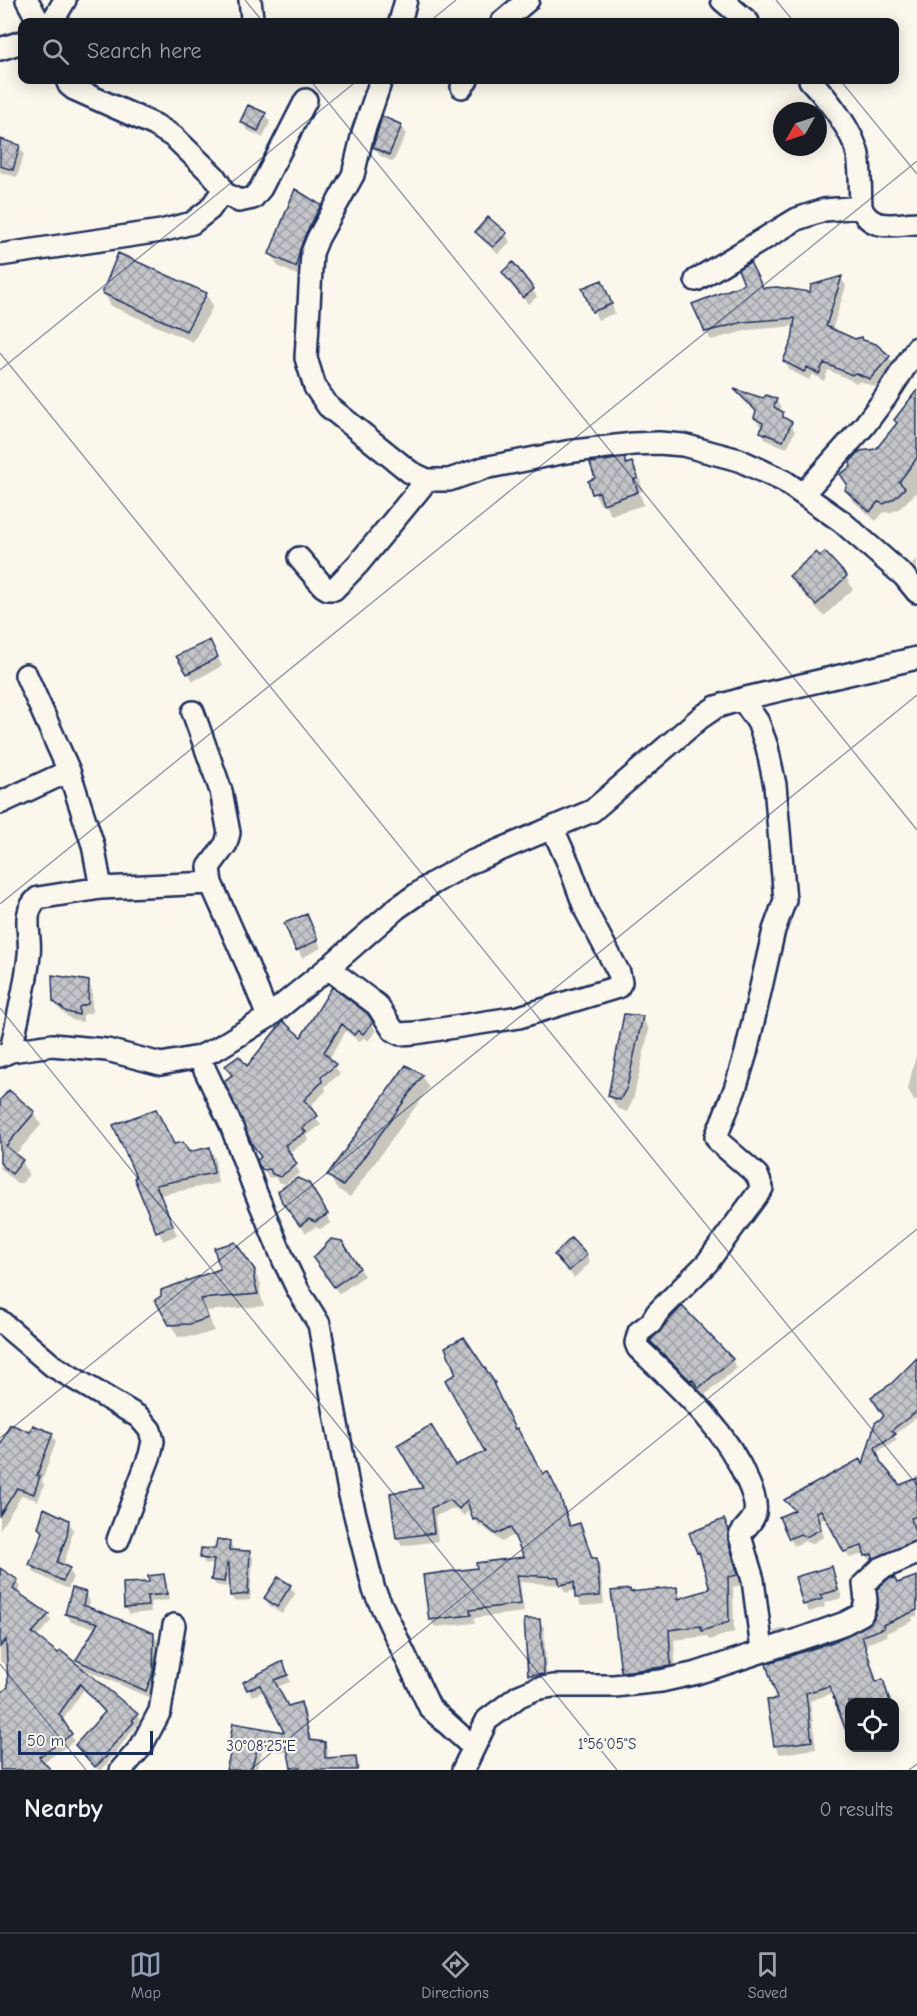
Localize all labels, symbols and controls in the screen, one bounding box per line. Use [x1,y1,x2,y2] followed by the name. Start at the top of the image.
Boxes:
[18,18,899,84] search box
[39,35,72,68] icon: search
[87,38,202,64] text: Search here
[773,102,827,156] north arrow
[845,1698,899,1752] map controls
[845,1698,899,1752] button: locate
[18,1728,153,1756] scale bar
[27,1732,64,1750] text: 50 m
[578,1735,636,1753] text: 1°56'05"S
[226,1737,296,1755] text: 30°08'25"E
[24,1794,103,1824] text: Nearby
[820,1798,893,1821] text: 0 results
[129,1948,162,2002] tab: Map
[421,1948,489,2002] tab: Directions
[748,1948,788,2002] tab: Saved

